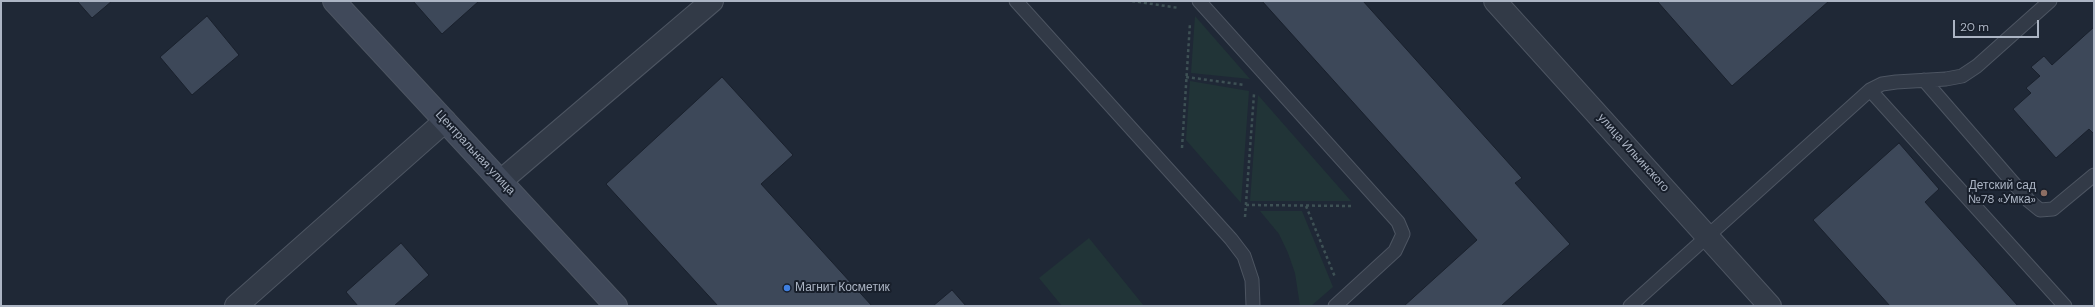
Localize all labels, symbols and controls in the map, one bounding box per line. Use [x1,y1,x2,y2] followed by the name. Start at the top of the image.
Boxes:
[1955,12,2041,38] scale bar
[1960,19,1989,35] text: 20 m
[432,108,518,198] street label: Центральная улица
[1594,111,1672,195] street label: улица Ильинского
[1968,179,2036,207] place label: Детский сад №78 «Умка»
[2039,188,2049,198] marker: Детский сад №78 «Умка»
[795,281,890,295] place label: Магнит Косметик
[782,283,792,293] marker: Магнит Косметик

